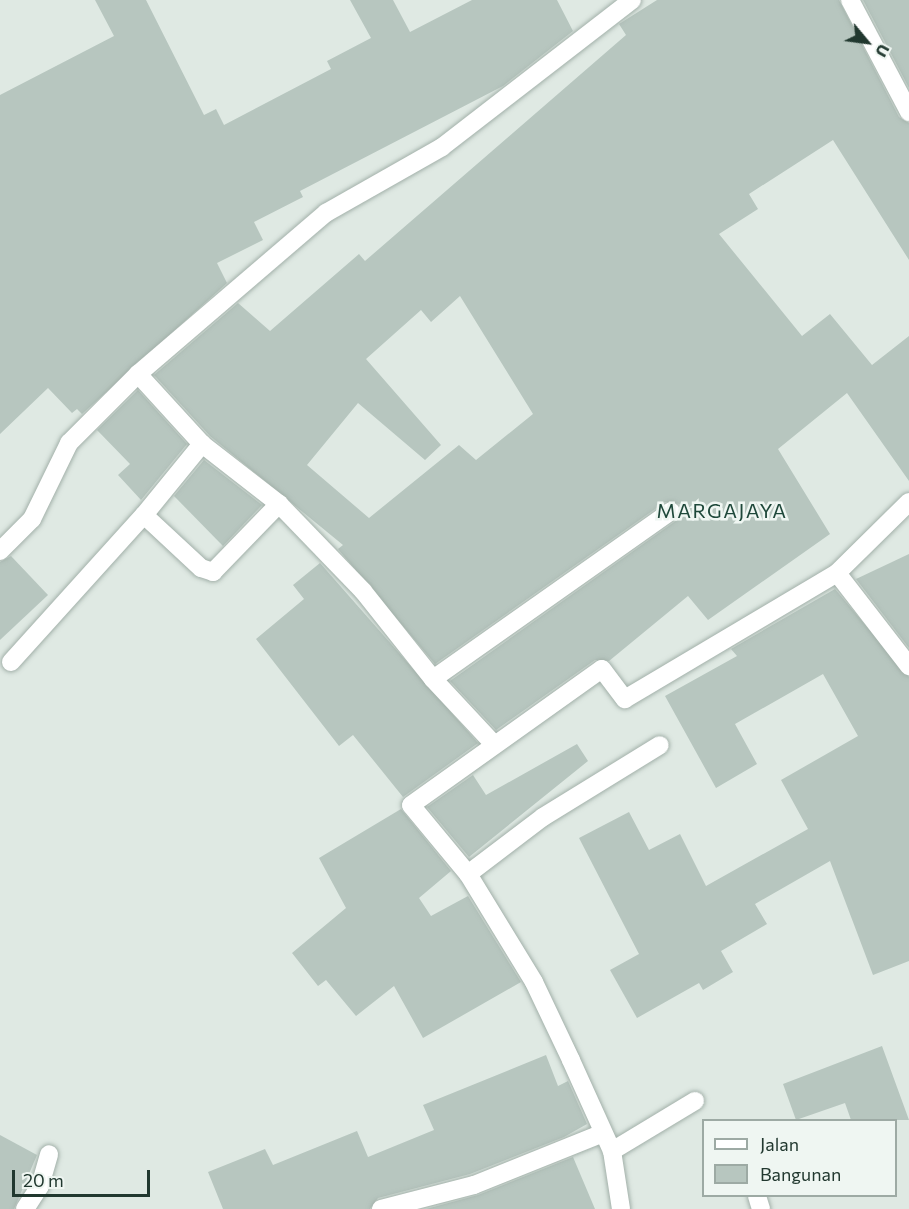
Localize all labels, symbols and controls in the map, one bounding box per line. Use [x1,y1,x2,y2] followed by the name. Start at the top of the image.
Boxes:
[837,12,897,72] north arrow
[872,41,894,61] text: U
[657,498,787,522] district label: MARGAJAYA
[702,1119,897,1197] legend
[760,1133,799,1155] text: Jalan
[15,1158,153,1196] scale bar
[760,1163,841,1185] text: Bangunan
[23,1169,64,1191] text: 20 m

